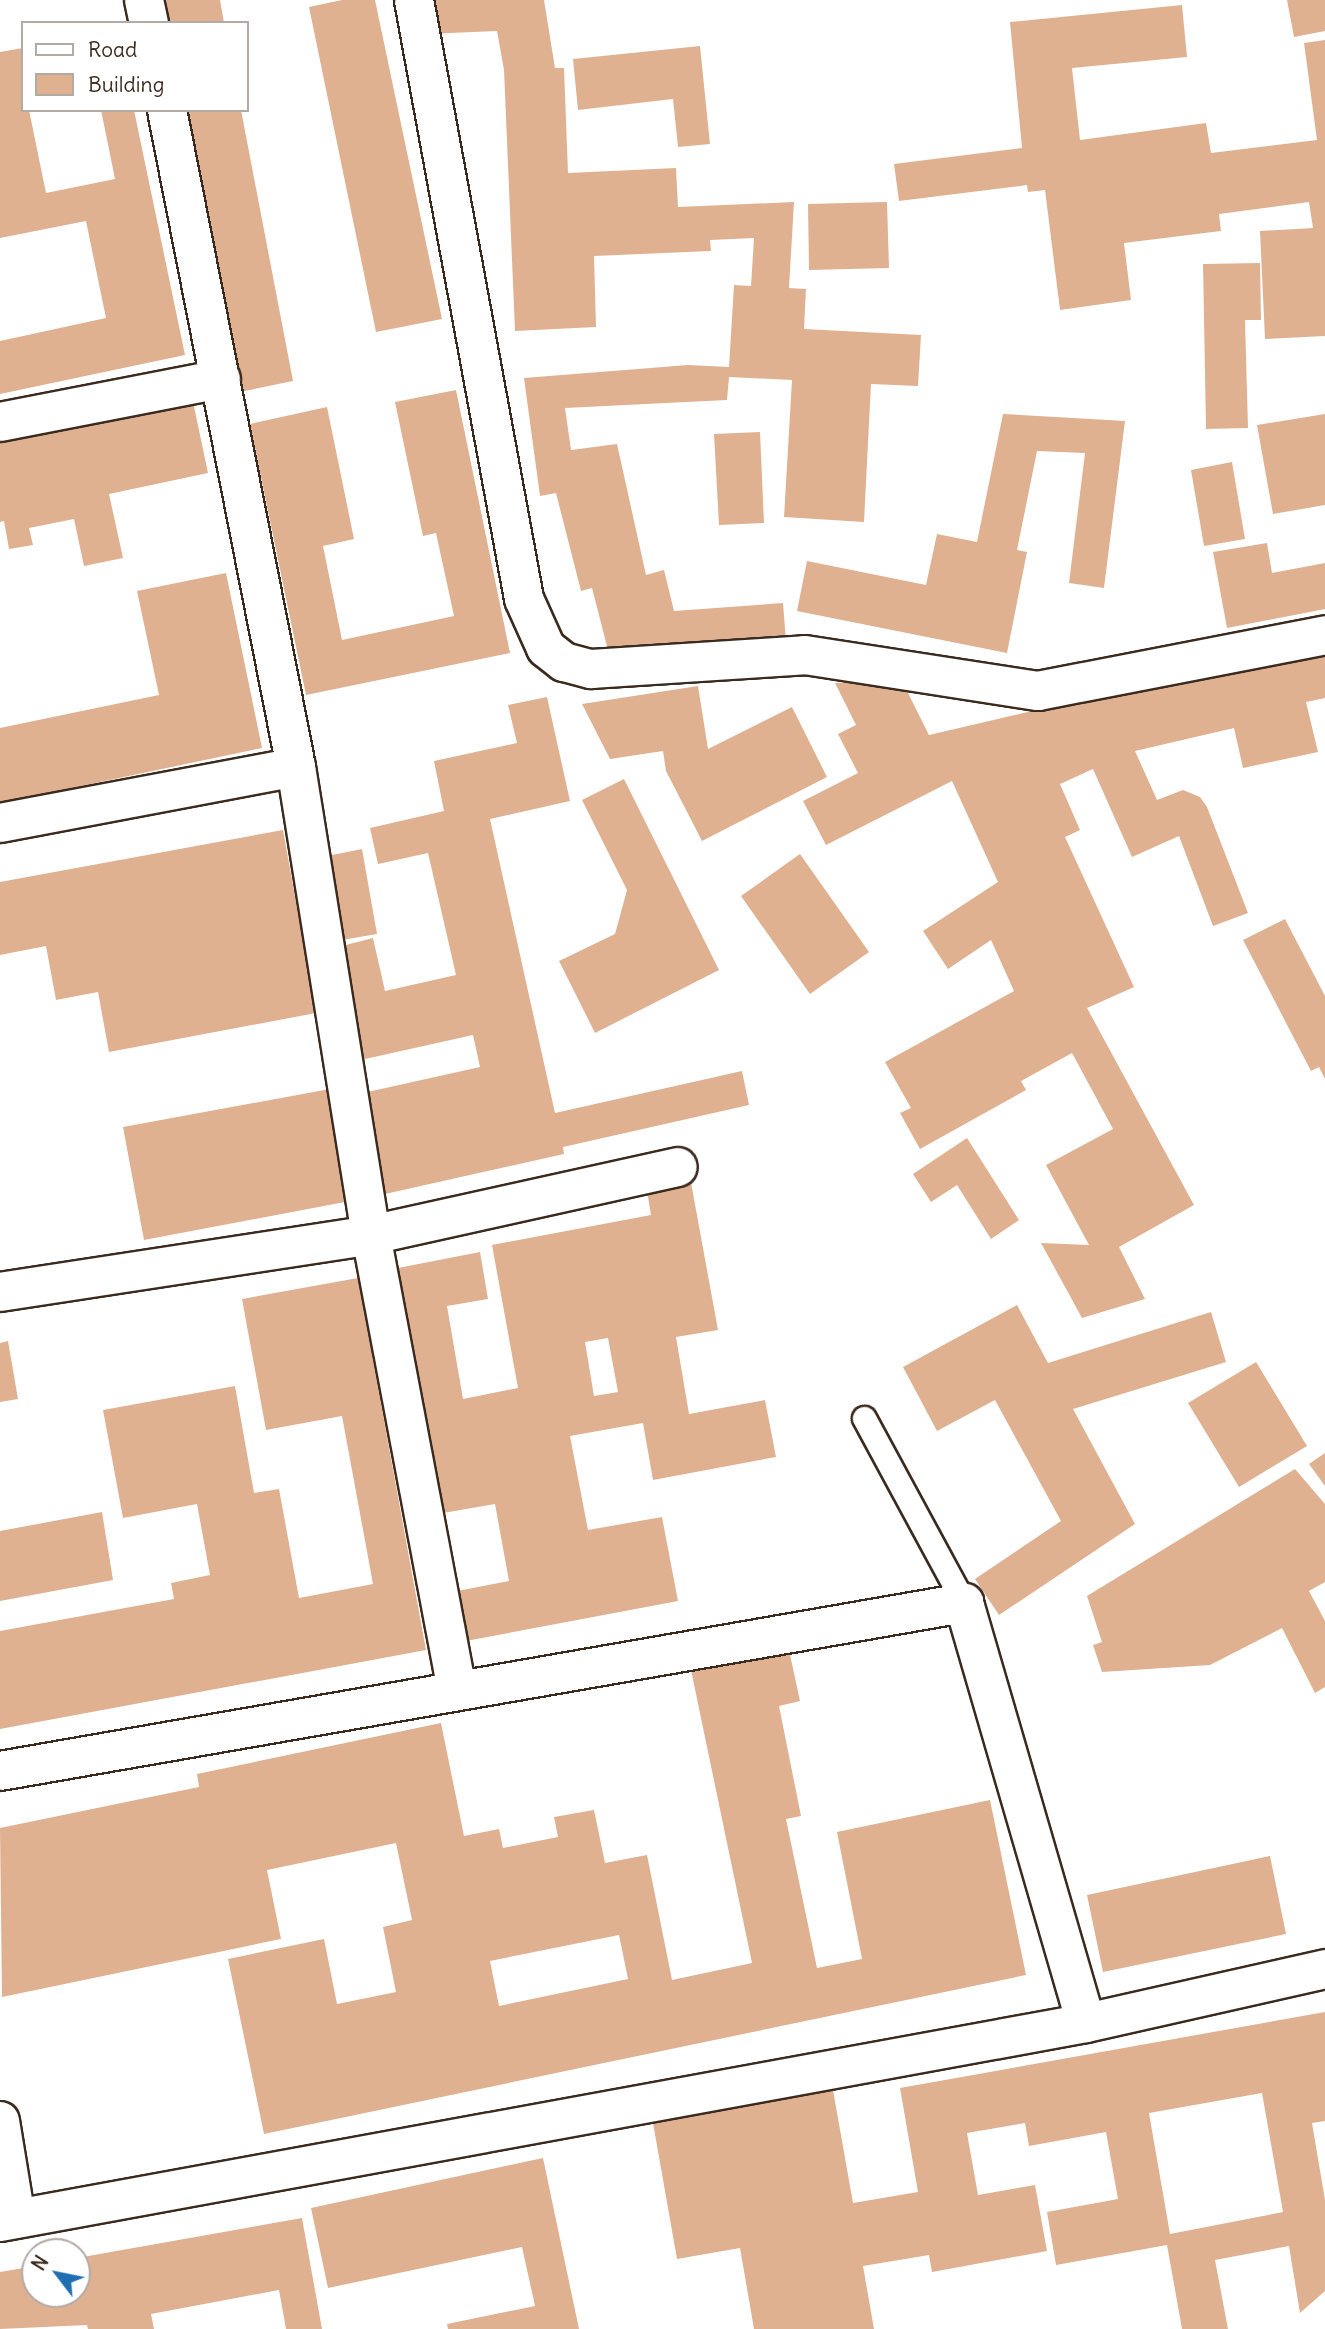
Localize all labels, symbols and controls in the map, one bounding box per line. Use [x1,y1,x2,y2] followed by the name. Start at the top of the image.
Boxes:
[21,21,248,112] legend
[88,36,137,63] text: Road
[88,71,164,98] text: Building
[21,2238,91,2308] north arrow
[26,2251,54,2275] text: N

